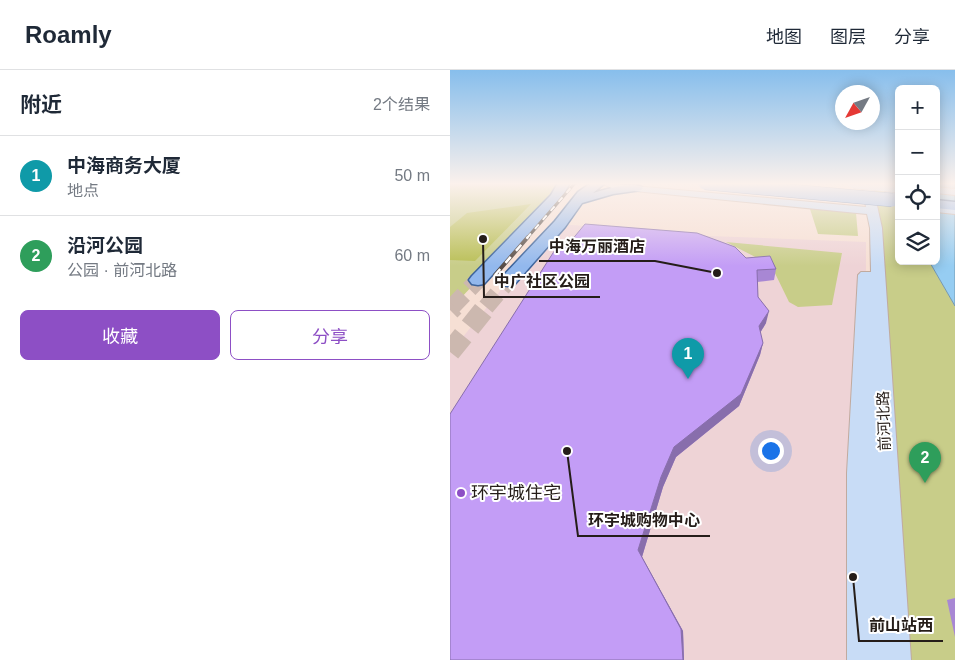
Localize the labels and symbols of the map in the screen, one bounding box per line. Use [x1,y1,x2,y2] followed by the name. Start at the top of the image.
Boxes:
[835,85,880,130] north arrow
[539,230,655,261] callout: 中海万丽酒店
[549,238,645,255] text: 中海万丽酒店
[484,266,600,297] callout: 中广社区公园
[494,272,590,290] text: 中广社区公园
[672,338,704,379] pin: 1
[874,391,893,451] street label: 前河北路
[758,438,784,464] your location
[909,442,941,483] pin: 2
[471,483,561,503] place label: 环宇城住宅
[455,487,467,499] marker: 环宇城住宅
[578,505,710,536] callout: 环宇城购物中心
[588,511,700,529] text: 环宇城购物中心
[859,610,943,641] callout: 前山站西
[869,617,933,634] text: 前山站西

